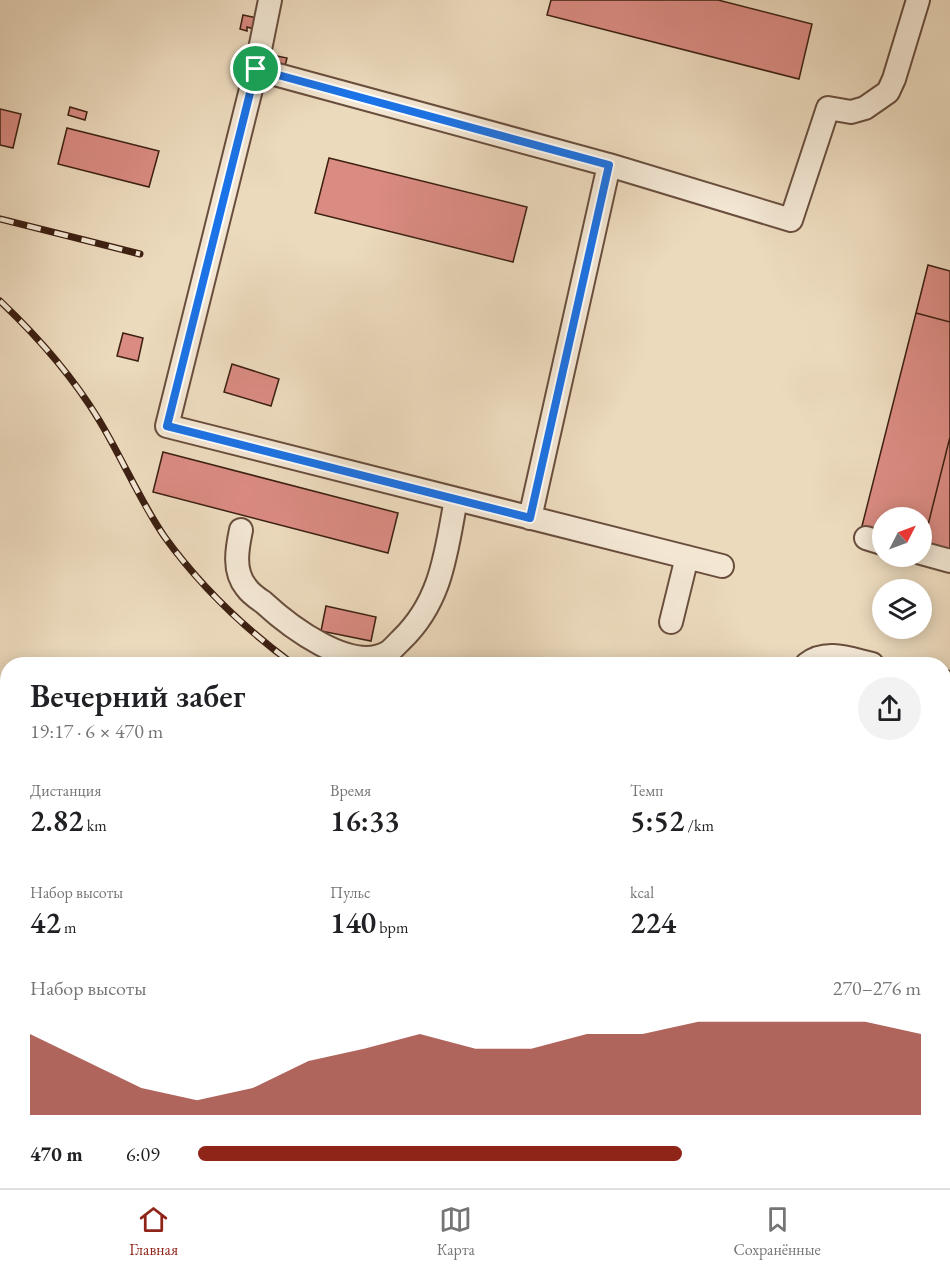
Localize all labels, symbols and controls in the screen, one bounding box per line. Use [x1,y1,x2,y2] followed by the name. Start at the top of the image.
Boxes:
[230,43,281,94] pin
[239,52,272,85] icon: arrive
[872,507,932,567] north arrow
[872,507,932,639] map controls
[872,579,932,639] button: layers
[30,674,245,717] text: Вечерний забег
[858,677,921,740] button: share
[30,718,163,744] text: 19:17 · 6 × 470 m
[30,780,101,801] text: Дистанция
[330,780,371,801] text: Время
[630,780,663,801] text: Темп
[30,801,83,840] text: 2.82
[330,801,400,840] text: 16:33
[630,801,684,840] text: 5:52
[83,815,107,836] text: km
[684,815,714,836] text: /km
[30,882,123,903] text: Набор высоты
[330,882,371,903] text: Пульс
[630,882,654,903] text: kcal
[30,903,61,942] text: 42
[330,903,376,942] text: 140
[630,903,676,942] text: 224
[61,917,76,938] text: m
[376,917,408,938] text: bpm
[30,975,146,1001] text: Набор высоты
[833,975,921,1001] text: 270–276 m
[30,1141,83,1167] text: 470 m
[126,1141,160,1167] text: 6:09
[129,1203,178,1260] tab: Главная
[437,1203,475,1260] tab: Карта
[733,1203,821,1260] tab: Сохранённые

